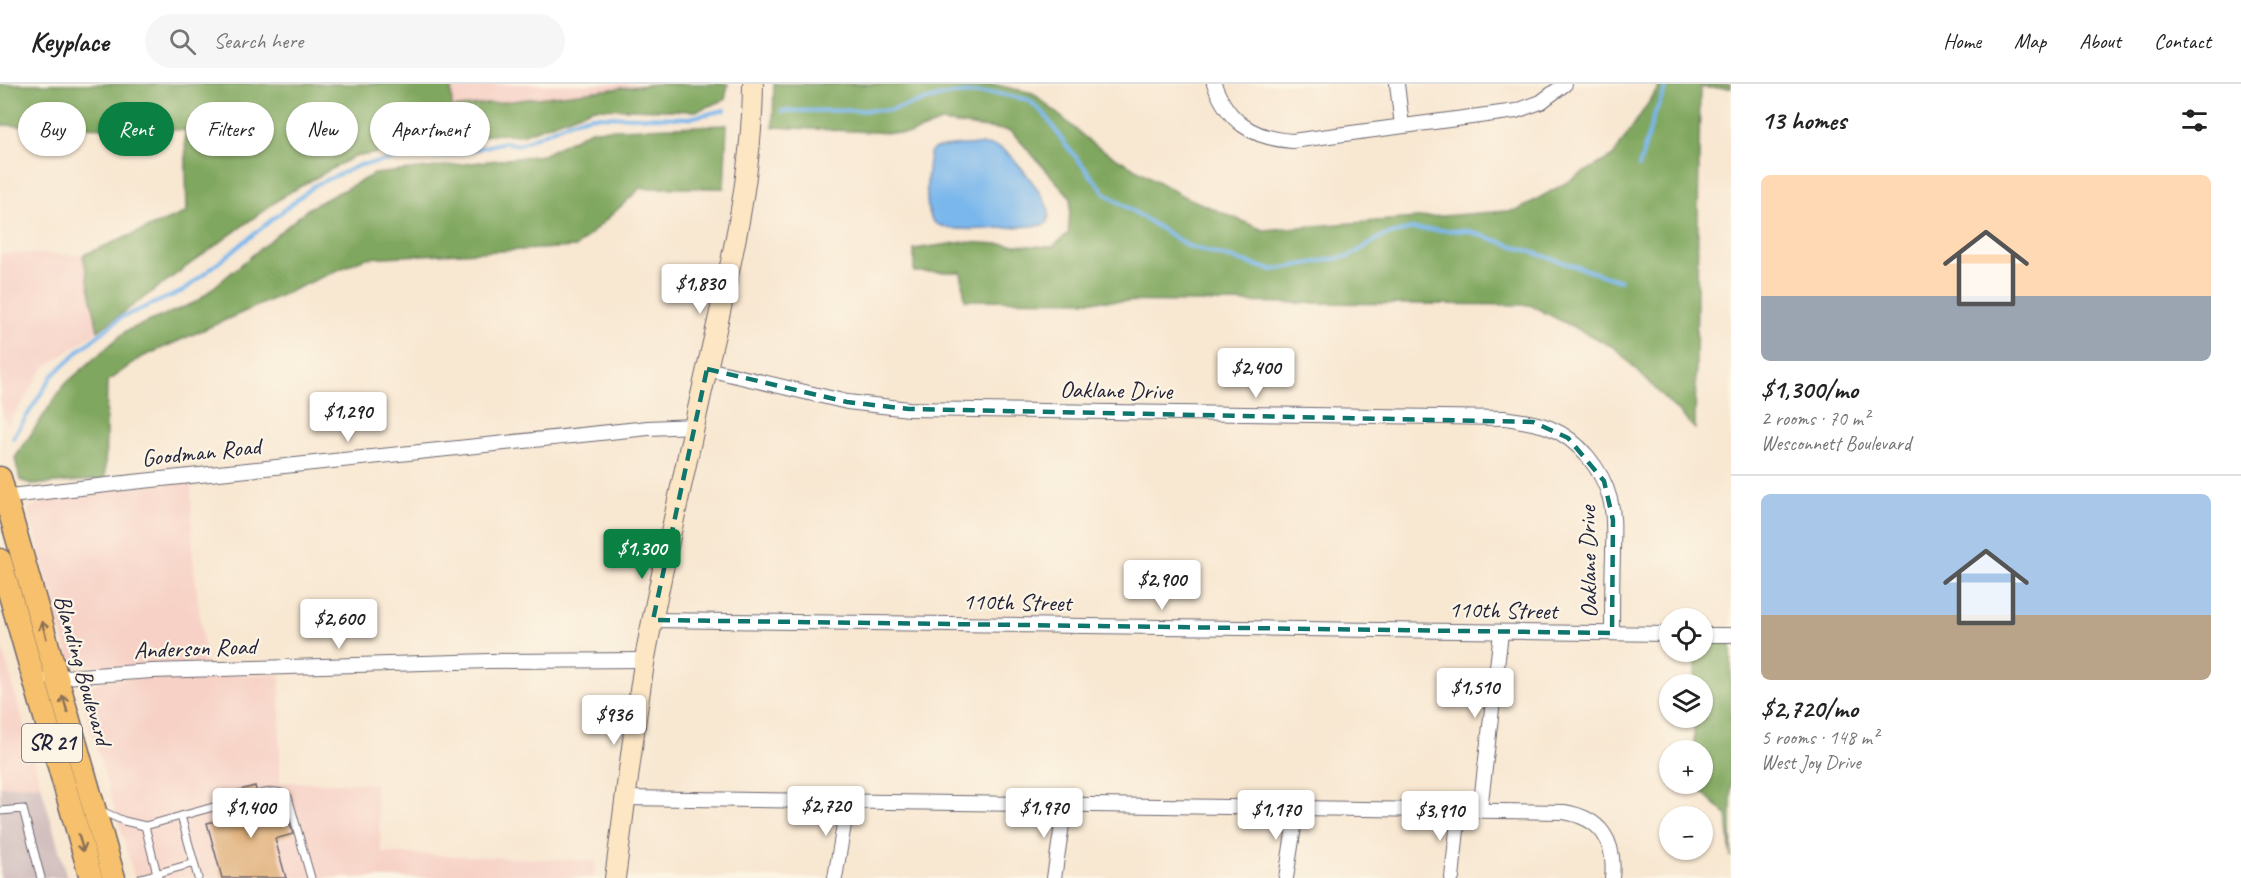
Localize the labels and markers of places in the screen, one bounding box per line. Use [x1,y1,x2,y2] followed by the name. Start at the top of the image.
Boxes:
[651,264,749,315] pin: $1,830
[1207,348,1305,399] pin: $2,400
[299,392,397,443] pin: $1,290
[593,529,691,580] pin: $1,300
[1113,560,1211,611] pin: $2,900
[290,599,388,650] pin: $2,600
[1426,668,1524,719] pin: $1,510
[578,695,650,746] pin: $936
[777,786,875,837] pin: $2,720
[202,788,300,839] pin: $1,400
[995,788,1093,839] pin: $1,970
[1227,790,1325,841] pin: $1,170
[1391,791,1489,842] pin: $3,910

